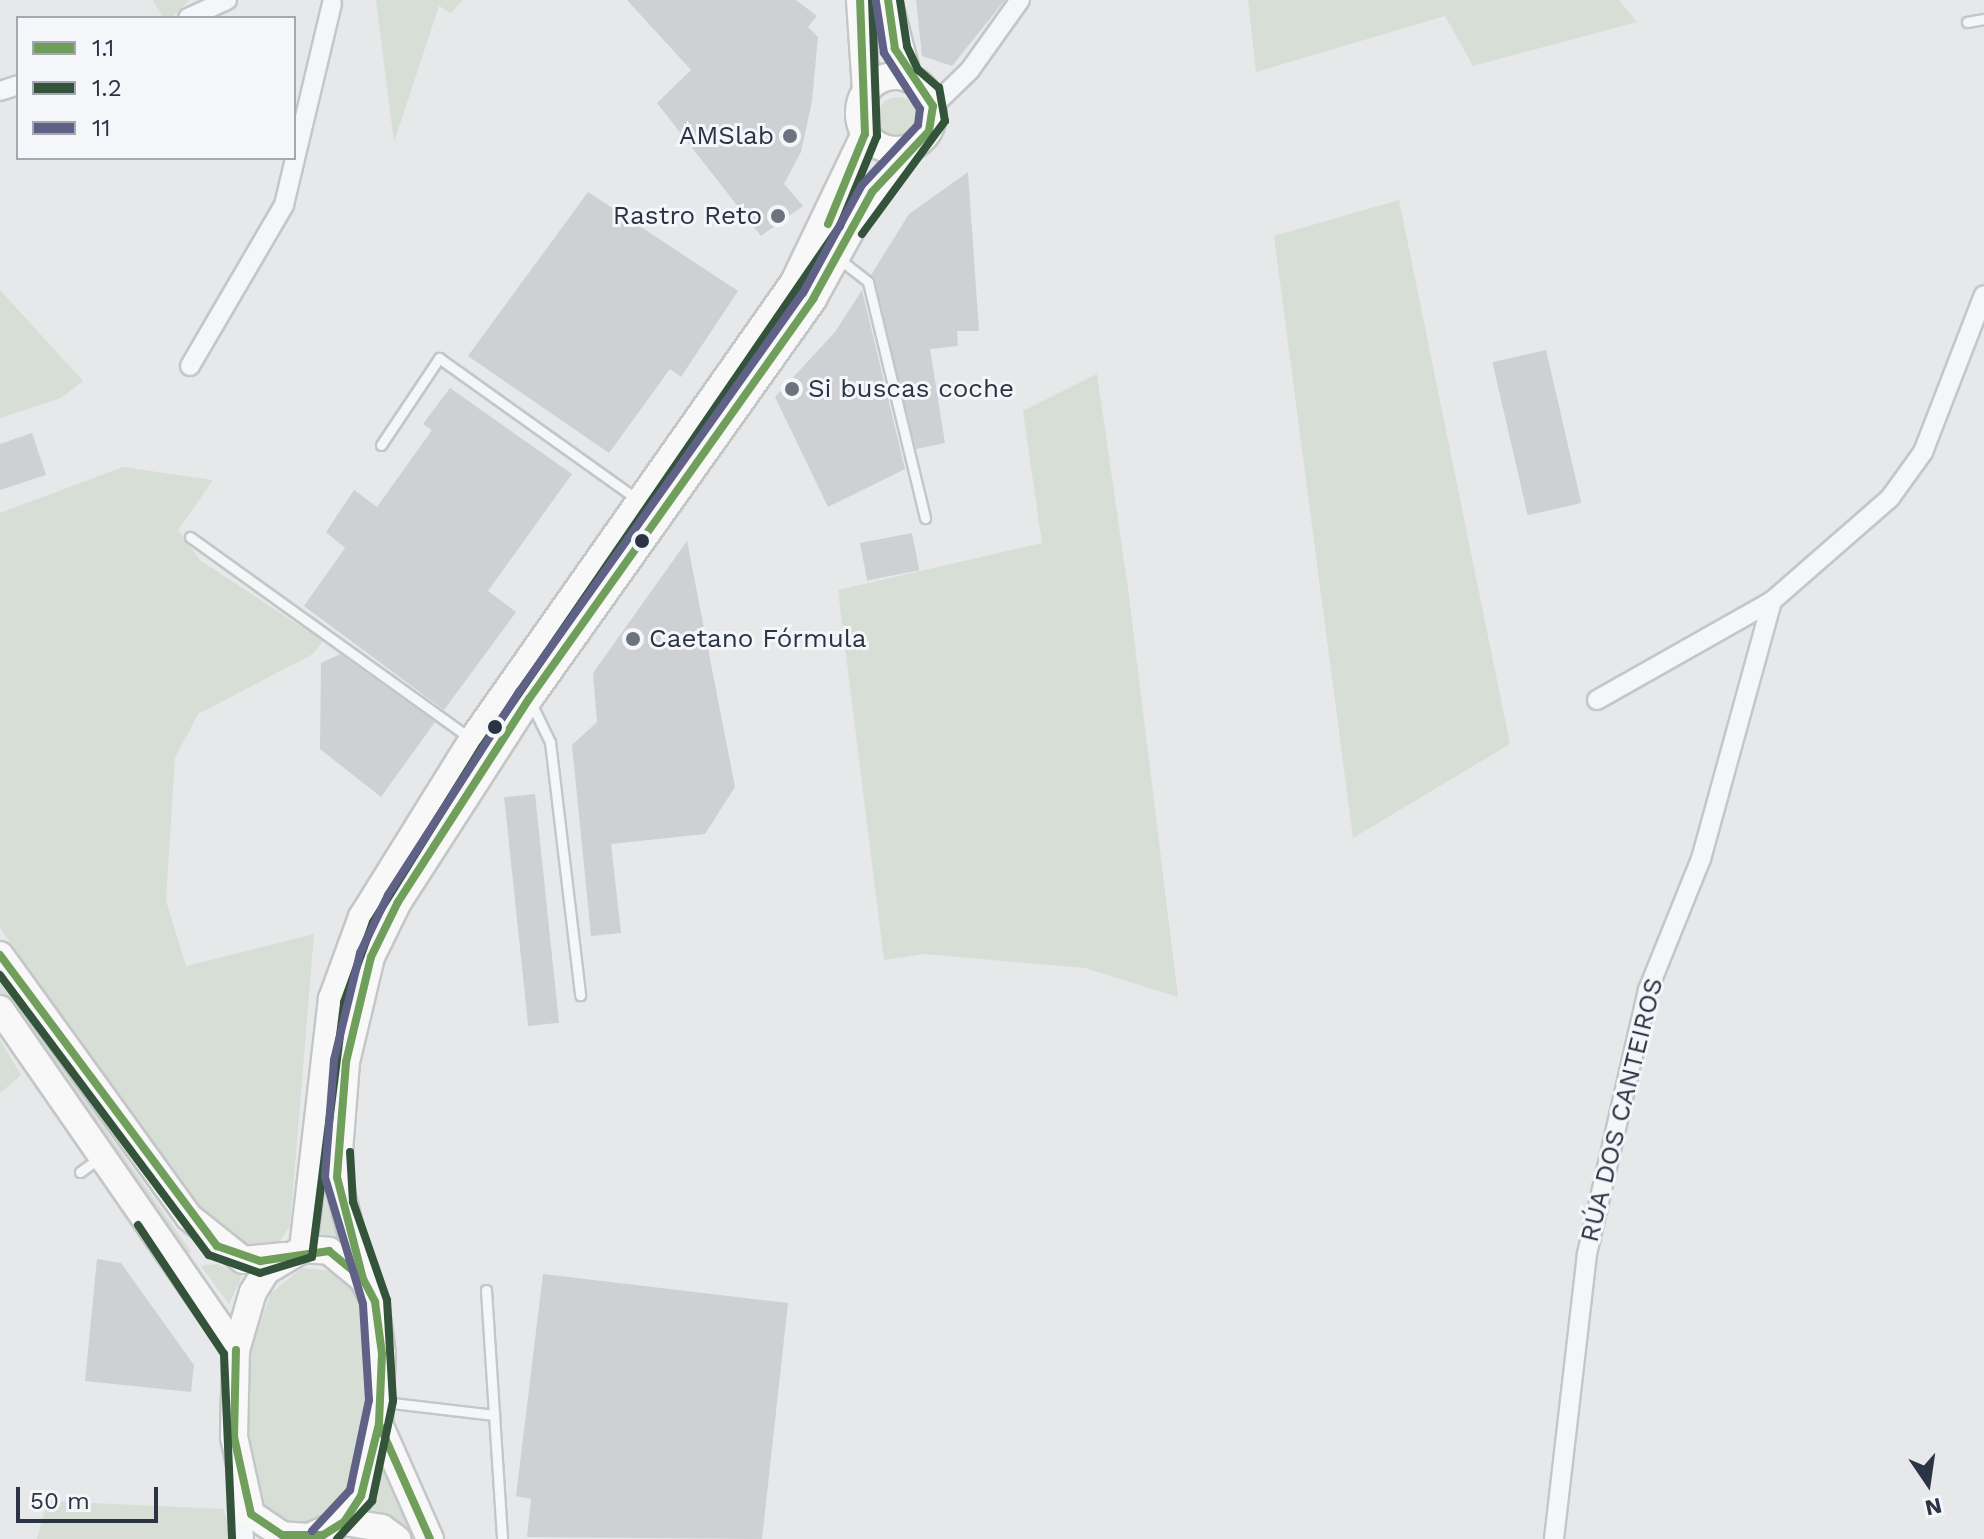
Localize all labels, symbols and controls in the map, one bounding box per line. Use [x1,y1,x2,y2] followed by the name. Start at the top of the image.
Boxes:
[16,16,296,160] legend
[92,34,114,62] text: 1.1
[92,74,122,102] text: 1.2
[92,114,111,142] text: 11
[679,120,774,152] place label: AMSlab
[781,127,799,145] marker: AMSlab
[613,200,762,232] place label: Rastro Reto
[769,207,787,225] marker: Rastro Reto
[808,373,1014,405] place label: Si buscas coche
[783,380,801,398] marker: Si buscas coche
[634,533,650,549] unlabelled marker
[649,623,866,655] place label: Caetano Fórmula
[624,630,642,648] marker: Caetano Fórmula
[487,719,503,735] unlabelled marker
[1574,974,1670,1246] street label: RÚA DOS CANTEIROS
[1888,1443,1968,1523] north arrow
[20,1471,162,1521] scale bar
[30,1487,90,1515] text: 50 m
[1923,1493,1944,1521] text: N

